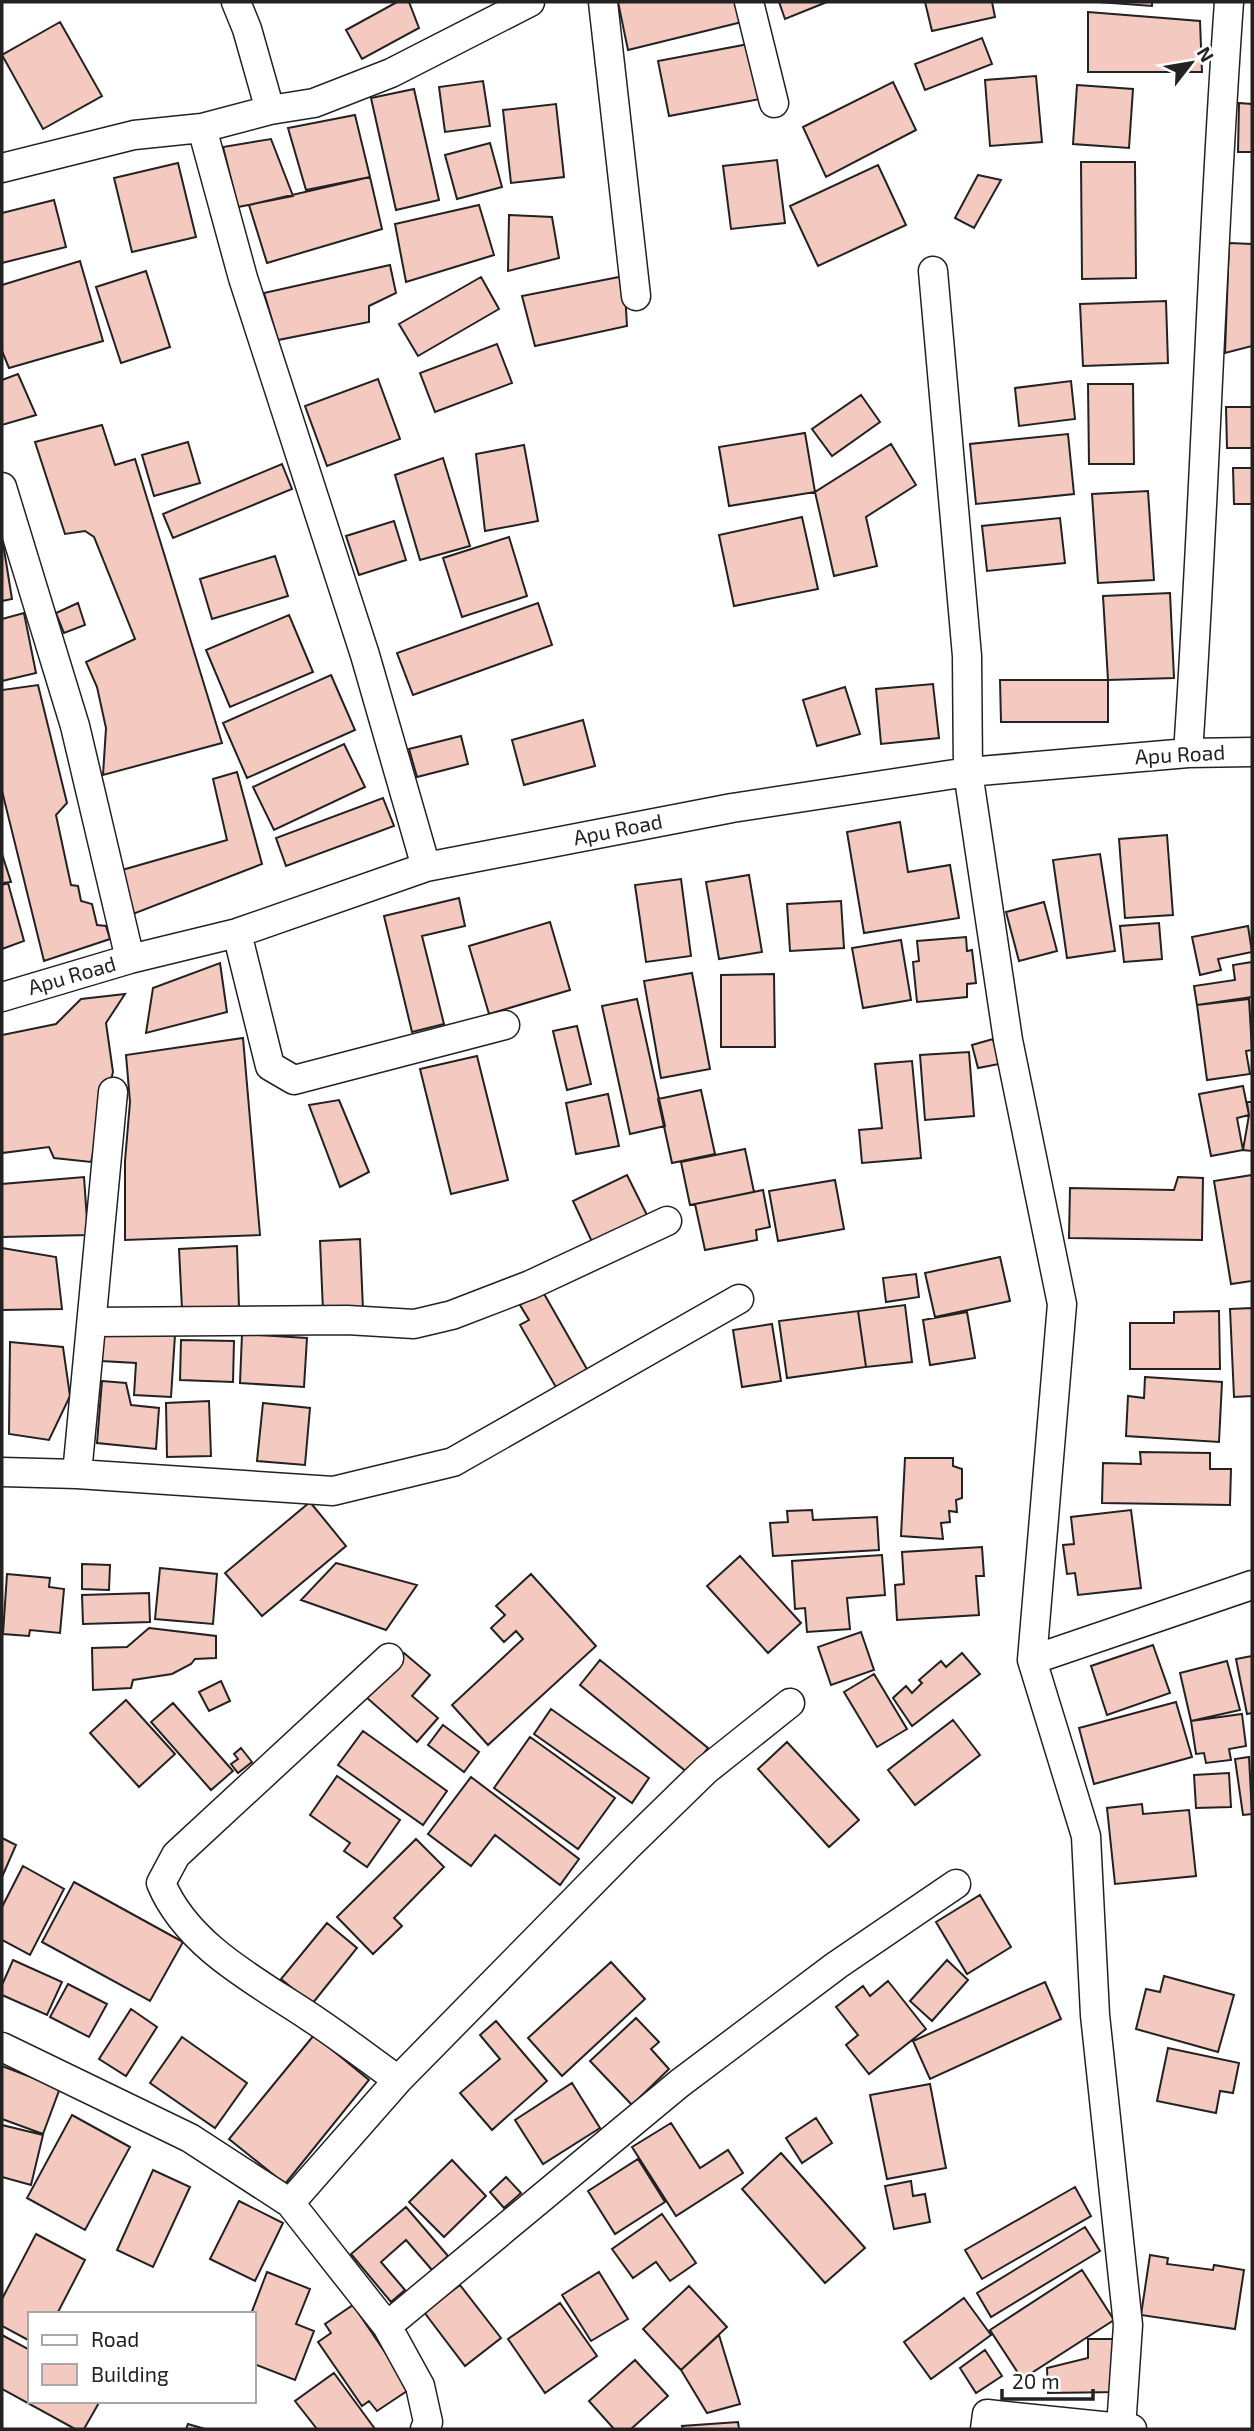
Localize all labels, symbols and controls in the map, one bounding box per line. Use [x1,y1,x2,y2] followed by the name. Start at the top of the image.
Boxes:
[1156,28,1226,98] north arrow
[1193,42,1219,66] text: N
[1134,739,1226,768] street label: Apu Road
[571,808,664,849] street label: Apu Road
[25,950,118,999] street label: Apu Road
[28,2312,256,2403] legend
[91,2326,139,2351] text: Road
[1002,2358,1093,2402] scale bar
[91,2361,169,2386] text: Building
[1012,2368,1060,2393] text: 20 m

